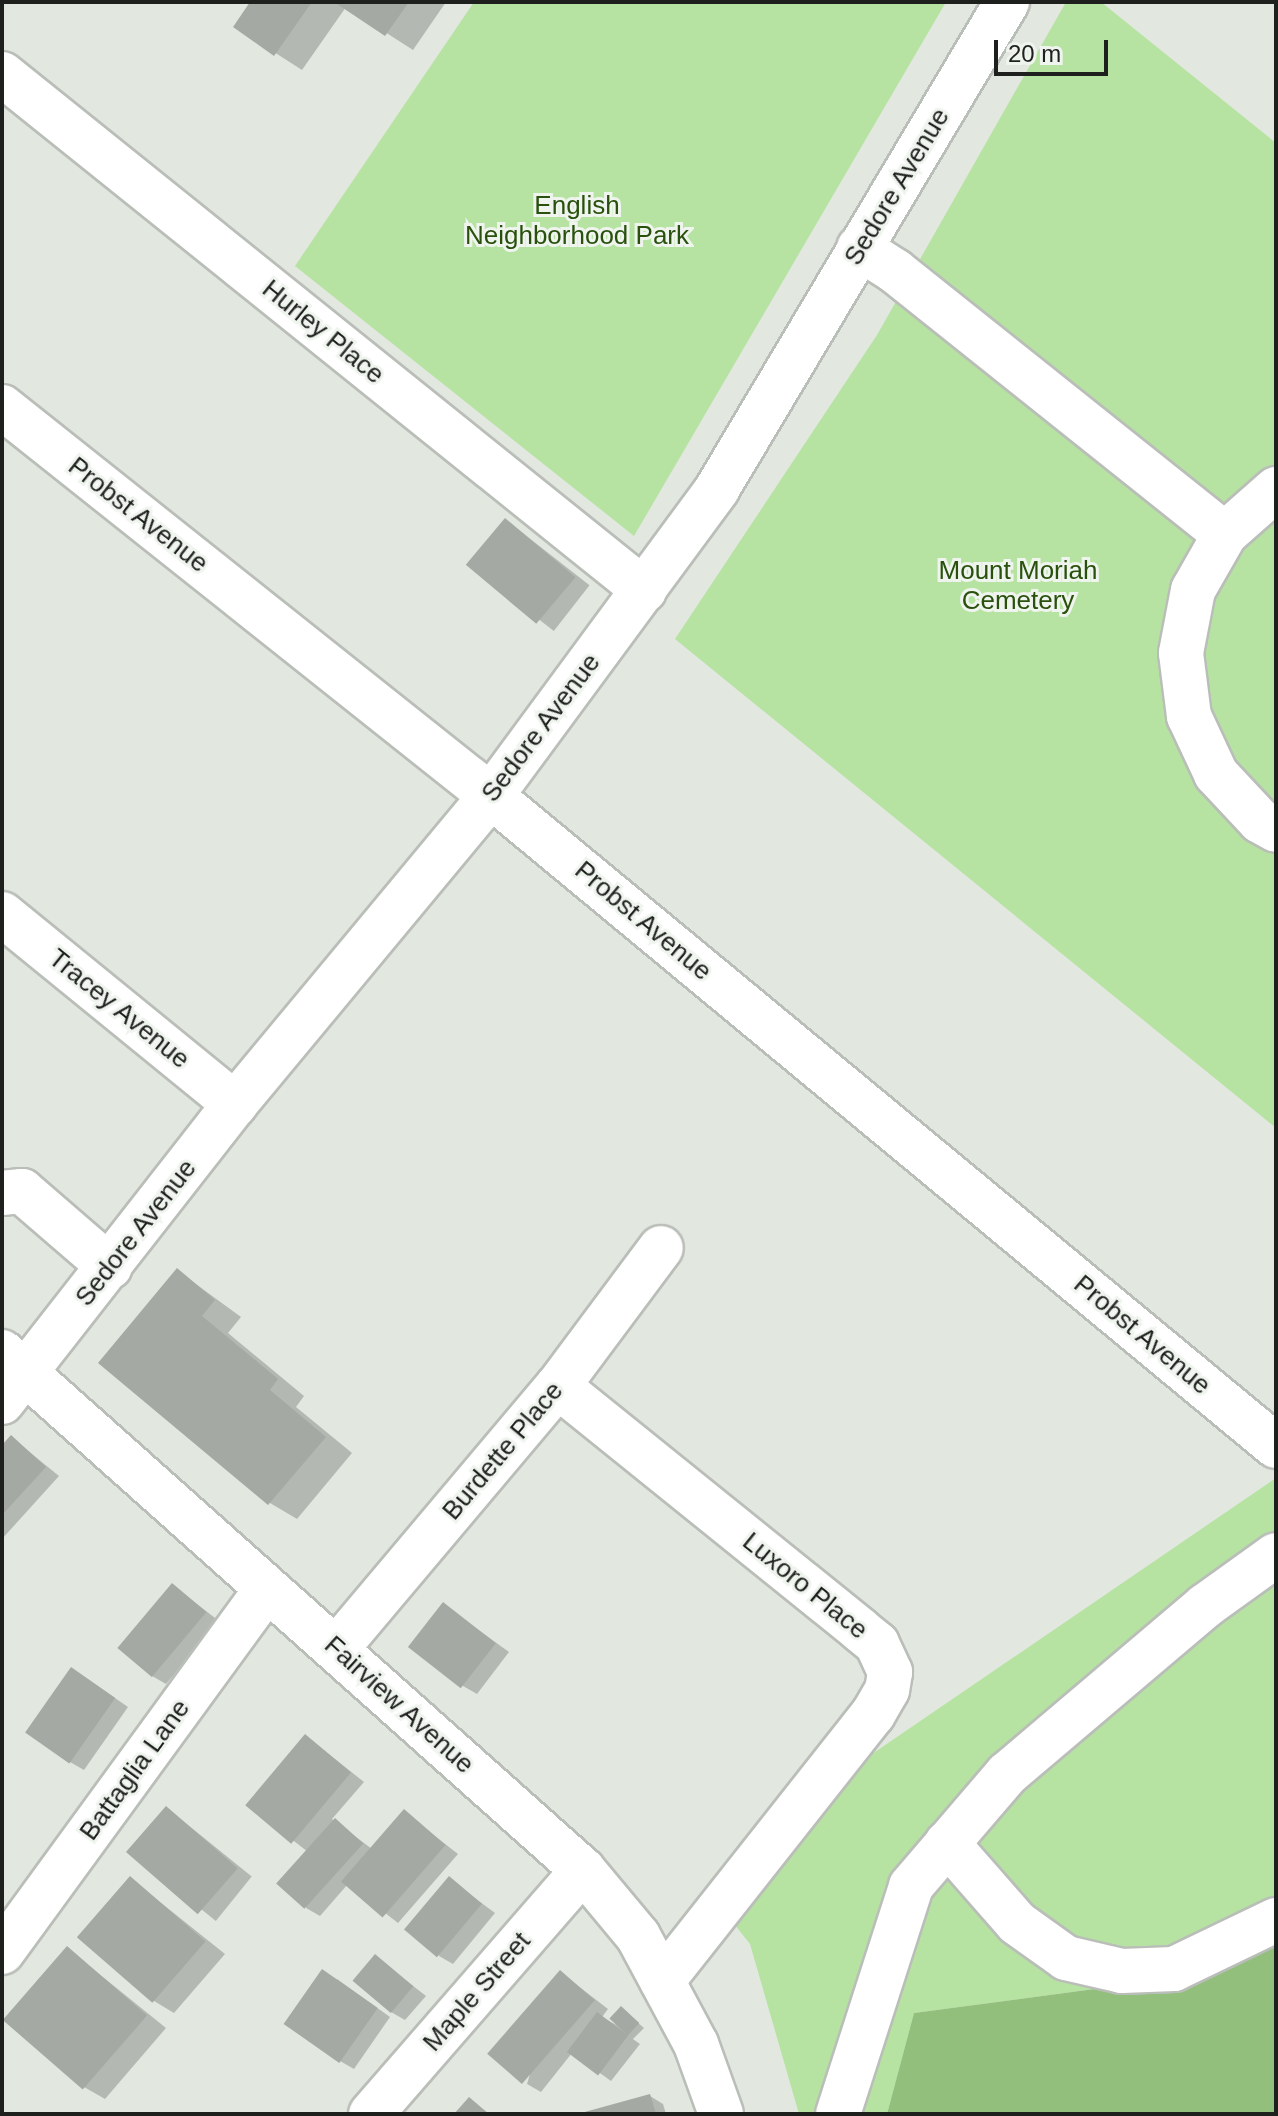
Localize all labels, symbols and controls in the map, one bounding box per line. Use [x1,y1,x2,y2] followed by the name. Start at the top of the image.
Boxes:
[998,24,1112,74] scale bar
[1008,40,1061,67] text: 20 m
[838,102,956,272] street label: Sedore Avenue
[465,190,689,252] park label: English Neighborhood Park
[256,273,390,391] street label: Hurley Place
[61,450,215,580] street label: Probst Avenue
[939,555,1097,616] park label: Mount Moriah Cemetery
[475,647,607,809] street label: Sedore Avenue
[568,854,718,988] street label: Probst Avenue
[42,942,196,1076] street label: Tracey Avenue
[69,1153,203,1313] street label: Sedore Avenue
[1067,1268,1217,1402] street label: Probst Avenue
[436,1376,570,1526] street label: Burdette Place
[736,1526,874,1646] street label: Luxoro Place
[317,1629,481,1781] street label: Fairview Avenue
[74,1694,196,1846] street label: Battaglia Lane
[417,1926,537,2058] street label: Maple Street

